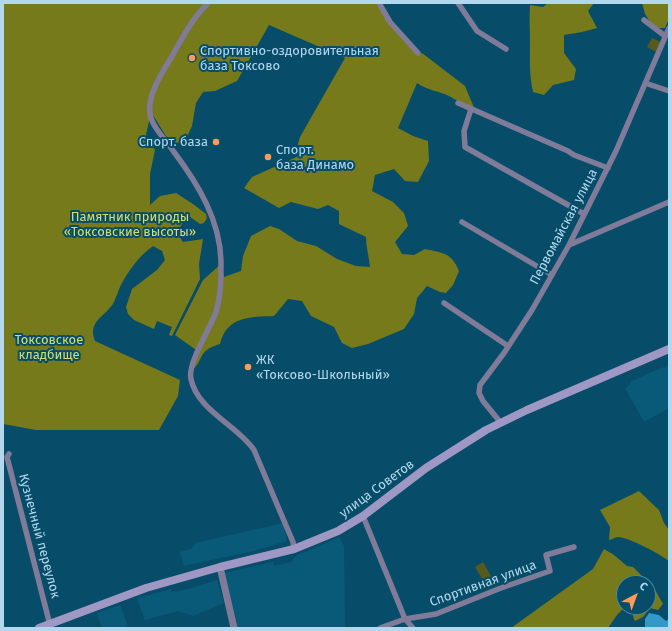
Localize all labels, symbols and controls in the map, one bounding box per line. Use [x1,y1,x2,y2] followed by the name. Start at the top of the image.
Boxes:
[200,43,379,74] place label: Спортивно-оздоровительная база Токсово
[187,53,197,63] marker: Спортивно-оздоровительная база Токсово
[139,134,208,150] place label: Спорт. база
[211,137,221,147] marker: Спорт. база
[276,142,354,173] place label: Спорт. база Динамо
[263,152,273,162] marker: Спорт. база Динамо
[527,167,601,287] street label: Первомайская улица
[64,209,196,240] park label: Памятник природы «Токсовские высоты»
[15,332,83,363] park label: Токсовское кладбище
[256,352,390,383] place label: ЖК «Токсово-Школьный»
[243,362,253,372] marker: ЖК «Токсово-Школьный»
[337,457,417,521] street label: улица Советов
[15,472,63,600] street label: Кузнечный переулок
[428,557,538,611] street label: Спортивная улица
[616,575,656,615] north arrow
[637,579,650,593] text: С

